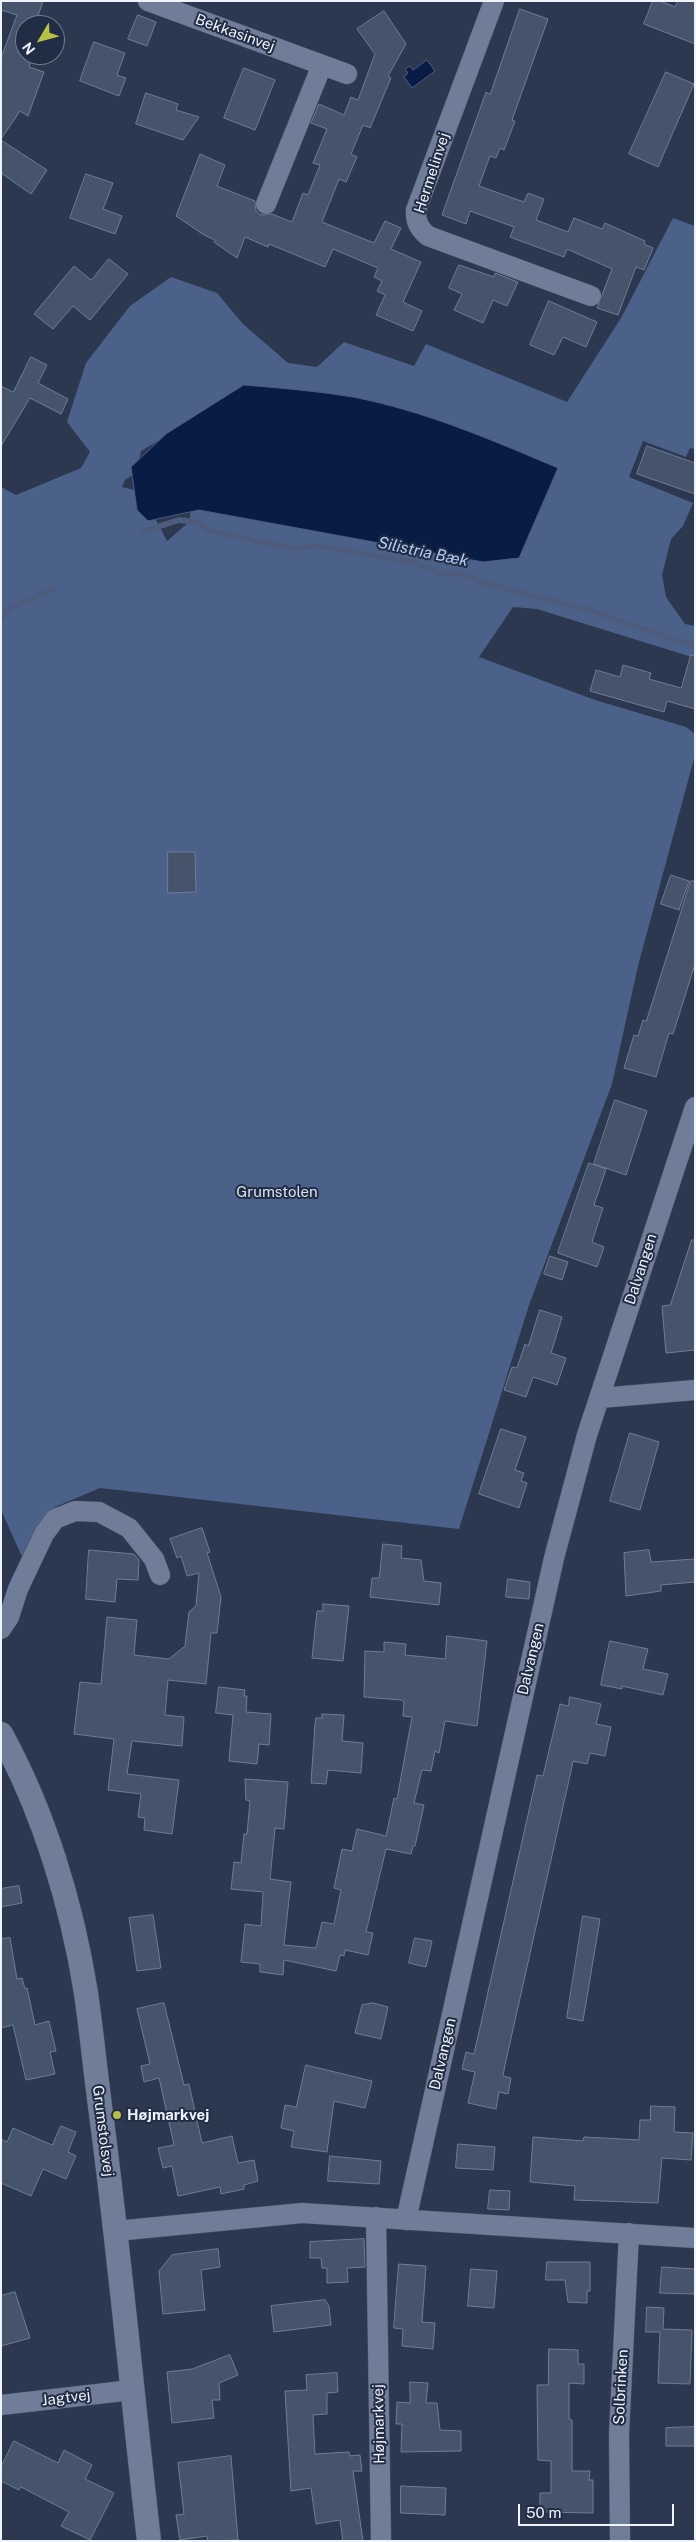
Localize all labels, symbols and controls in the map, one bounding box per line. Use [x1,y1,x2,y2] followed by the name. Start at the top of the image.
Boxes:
[193,10,277,56] street label: Bekkasinvej
[15,15,65,65] north arrow
[19,39,39,58] text: N
[410,130,454,216] street label: Hermelinvej
[376,533,470,571] water label: Silistria Bæk
[236,1183,318,1201] park label: Grumstolen
[621,1231,661,1307] street label: Dalvangen
[514,1621,548,1697] street label: Dalvangen
[426,2016,460,2092] street label: Dalvangen
[88,2084,118,2178] street label: Grumstolsvej
[127,2106,209,2124] place label: Højmarkvej
[111,2109,123,2121] marker: Højmarkvej
[610,2349,632,2425] street label: Solbrinken
[369,2384,389,2464] street label: Højmarkvej
[40,2386,92,2410] street label: Jagtvej
[521,2494,677,2526] scale bar
[526,2504,561,2521] text: 50 m

